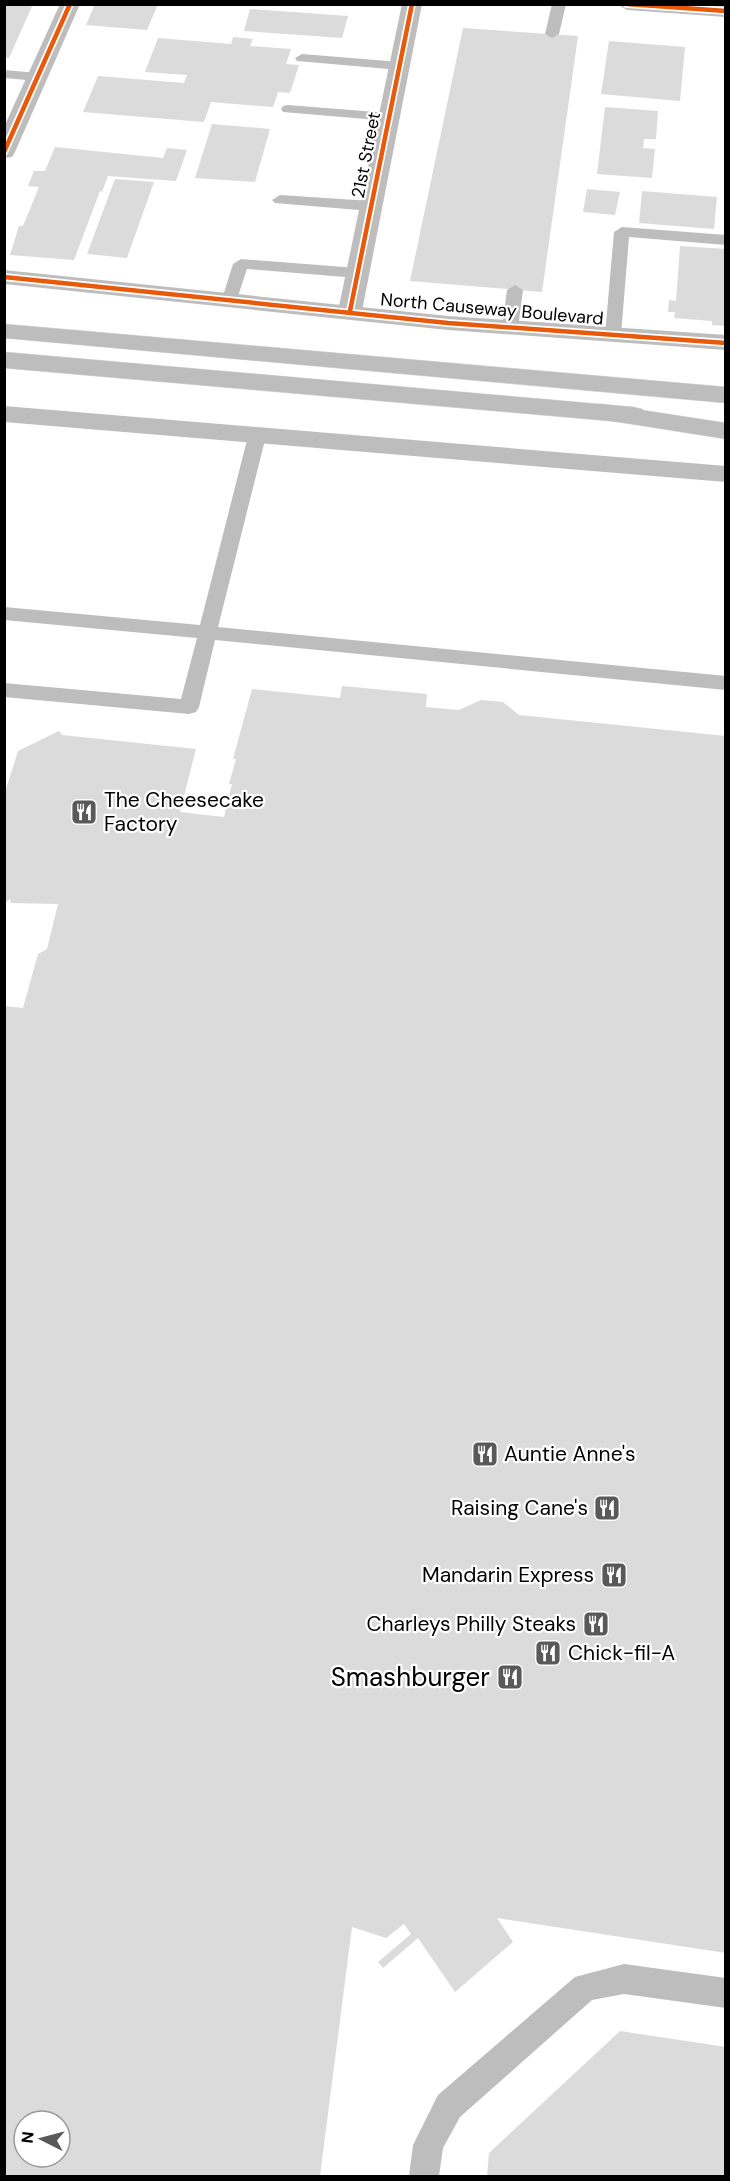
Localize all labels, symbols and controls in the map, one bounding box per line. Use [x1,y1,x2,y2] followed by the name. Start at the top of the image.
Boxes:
[346,110,386,200] street label: 21st Street
[379,287,605,331] street label: North Causeway Boulevard
[104,786,264,838] place label: The Cheesecake Factory
[69,797,99,827] restaurant icon: The Cheesecake Factory
[470,1439,500,1469] restaurant icon: Auntie Anne's
[504,1440,636,1468] place label: Auntie Anne's
[592,1493,622,1523] restaurant icon: Raising Cane's
[451,1494,588,1522] place label: Raising Cane's
[599,1560,629,1590] restaurant icon: Mandarin Express
[422,1561,594,1589] place label: Mandarin Express
[581,1609,611,1639] restaurant icon: Charleys Philly Steaks
[366,1610,576,1638] place label: Charleys Philly Steaks
[533,1638,563,1668] restaurant icon: Chick-fil-A
[568,1639,675,1667] place label: Chick-fil-A
[331,1660,490,1694] place label: Smashburger
[495,1662,525,1692] restaurant icon: Smashburger
[12,2109,72,2169] north arrow
[17,2131,39,2144] text: N

